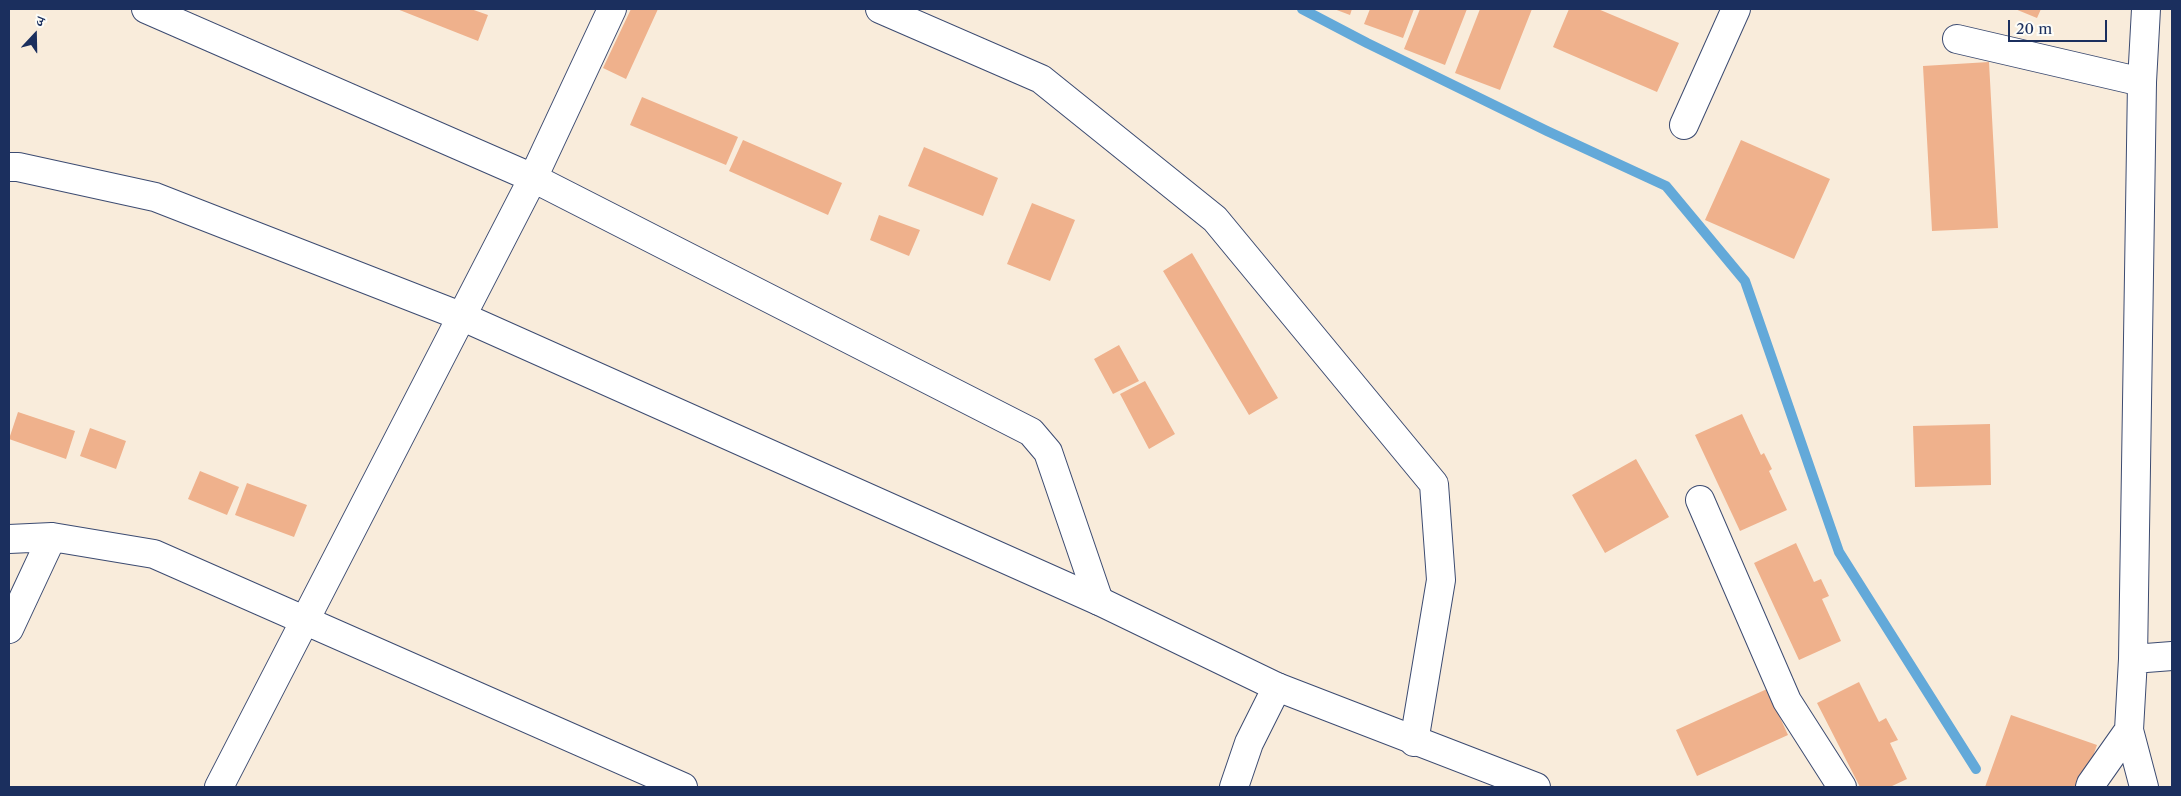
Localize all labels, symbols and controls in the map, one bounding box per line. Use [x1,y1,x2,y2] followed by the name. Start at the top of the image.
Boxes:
[10,10,60,60] north arrow
[2011,10,2110,42] scale bar
[34,11,47,31] text: उ
[2016,19,2052,38] text: 20 m

